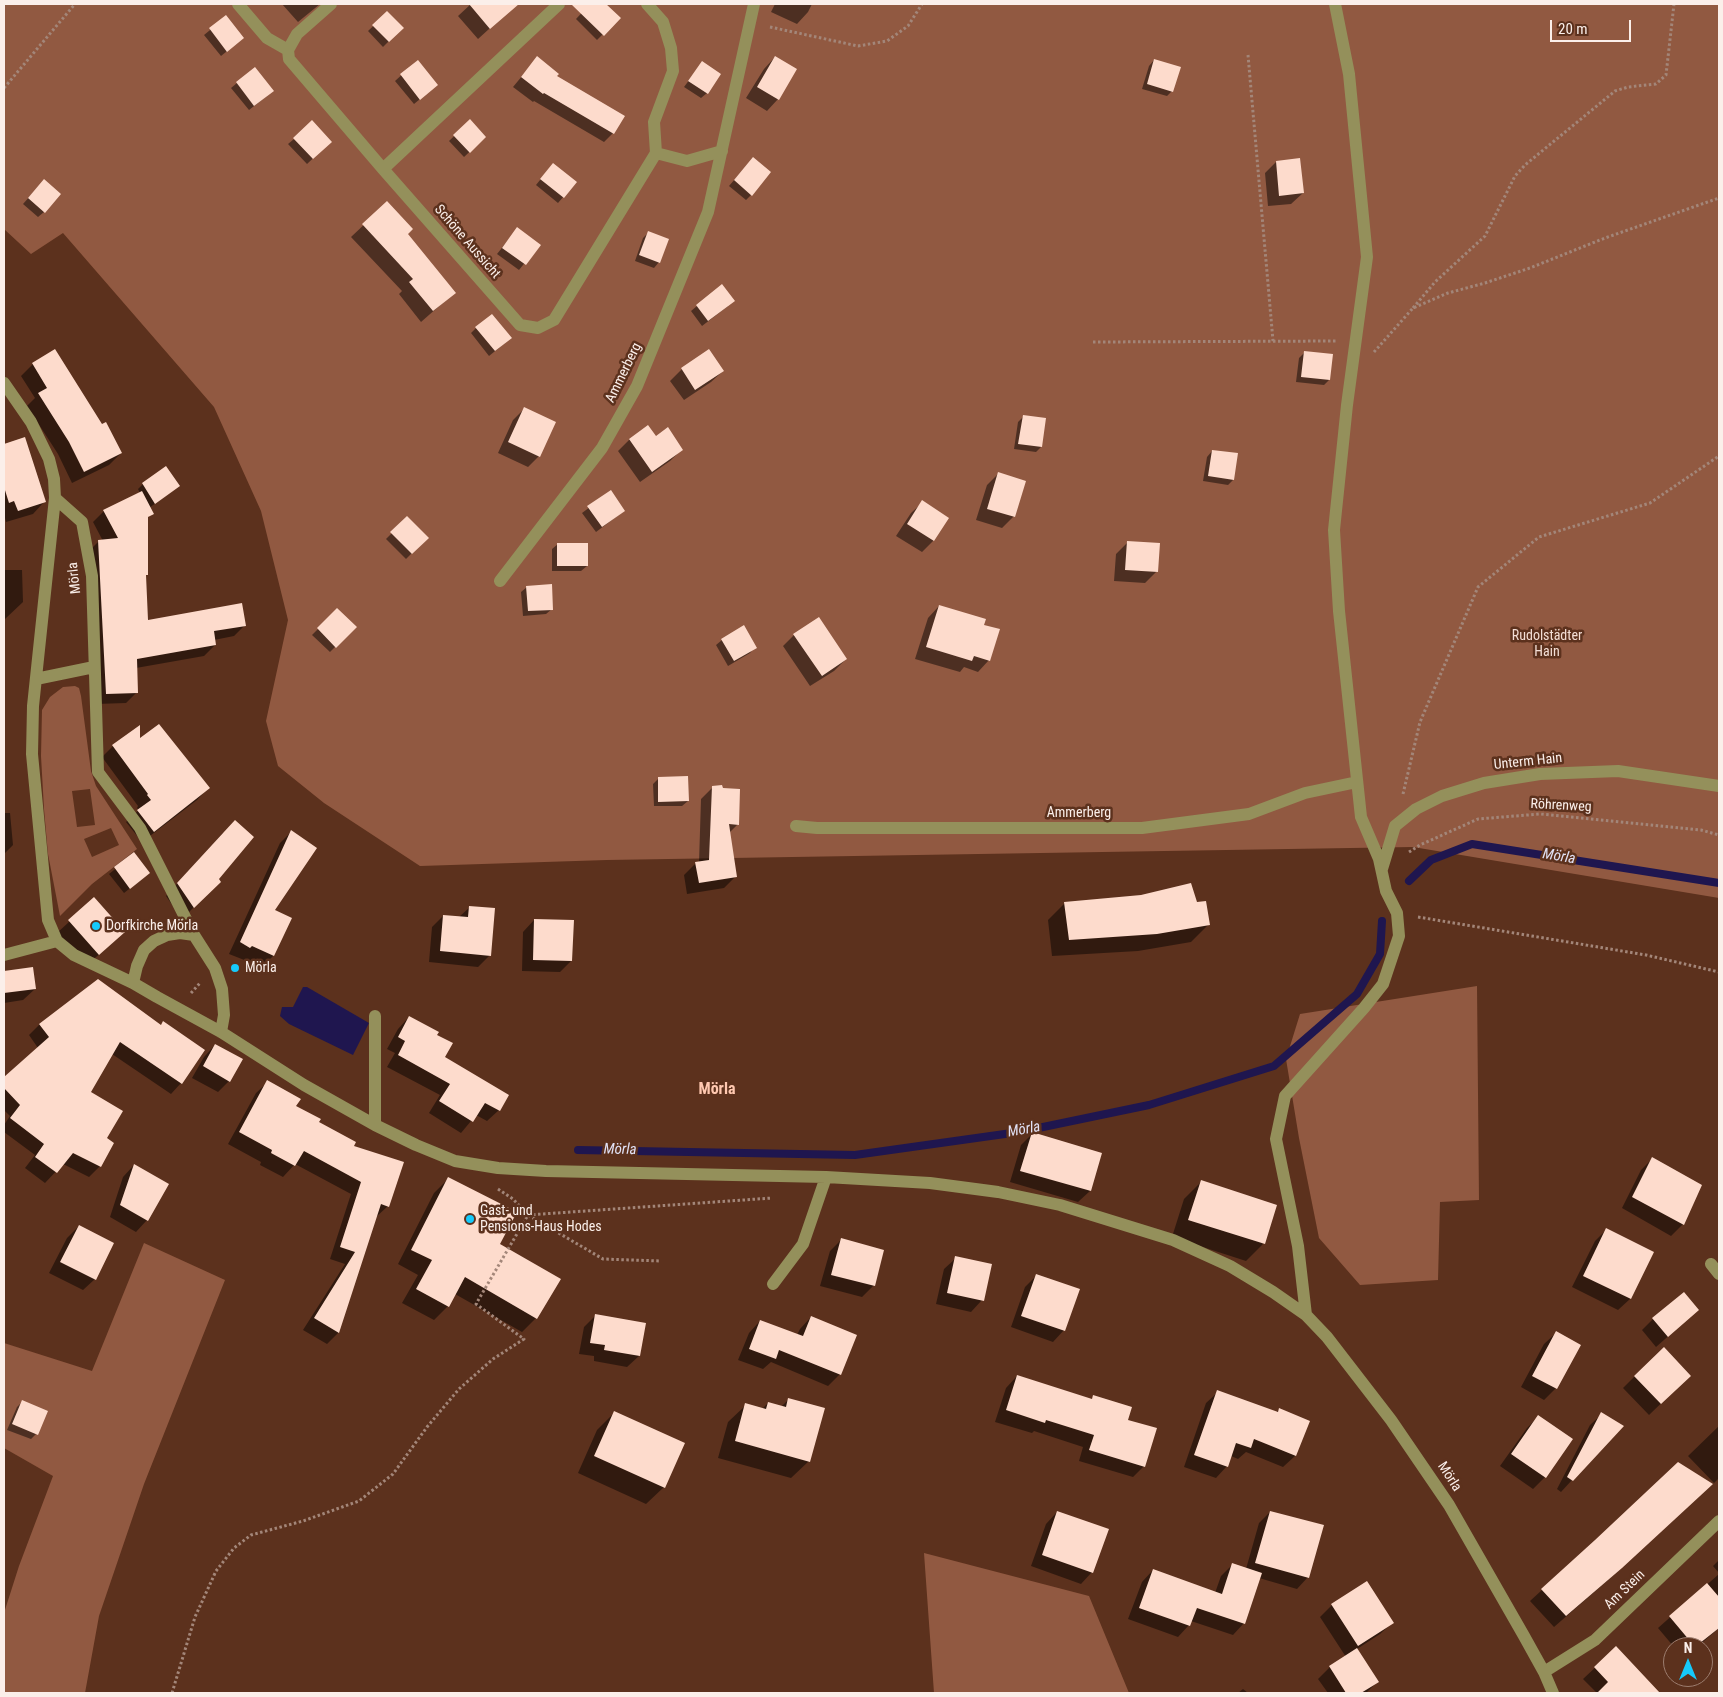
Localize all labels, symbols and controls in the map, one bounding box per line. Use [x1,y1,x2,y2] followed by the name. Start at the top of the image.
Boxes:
[1553,10,1634,42] scale bar
[1558,20,1588,38] text: 20 m
[430,202,504,282] street label: Schöne Aussicht
[602,340,646,406] street label: Ammerberg
[65,561,85,595] street label: Mörla
[1512,628,1582,660] park label: Rudolstädter Hain
[1493,750,1563,774] street label: Unterm Hain
[1530,796,1592,816] street label: Röhrenweg
[1047,805,1111,821] street label: Ammerberg
[1541,846,1577,868] water label: Mörla
[106,918,198,934] place label: Dorfkirche Mörla
[90,920,102,932] marker: Dorfkirche Mörla
[245,960,277,976] place label: Mörla
[229,962,241,974] marker: Mörla
[699,1080,735,1100] district label: Mörla
[1006,1118,1042,1142] water label: Mörla
[603,1141,637,1159] water label: Mörla
[480,1203,602,1236] place label: Gast- und Pensions-Haus Hodes
[464,1213,476,1225] marker: Gast- und Pensions-Haus Hodes
[1433,1459,1465,1495] street label: Mörla
[1601,1567,1649,1613] street label: Am Stein
[1663,1637,1713,1687] north arrow
[1684,1640,1692,1656] text: N

